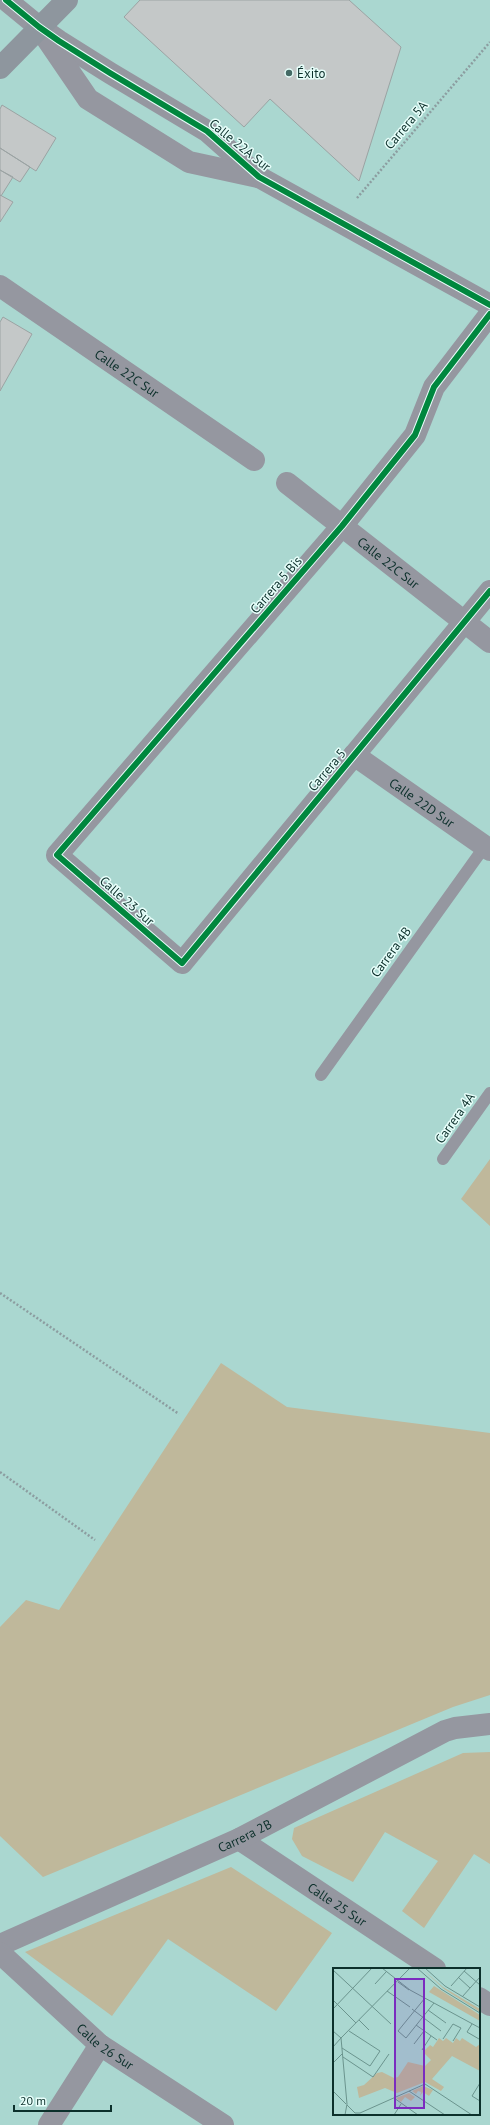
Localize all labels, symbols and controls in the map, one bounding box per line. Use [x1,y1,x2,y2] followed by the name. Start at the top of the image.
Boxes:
[297,65,325,82] place label: Éxito
[284,68,294,78] marker: Éxito
[381,97,431,153] street label: Carrera 5A
[206,115,275,175] street label: Calle 22A Sur
[92,345,163,401] street label: Calle 22C Sur
[354,533,423,592] street label: Calle 22C Sur
[246,553,306,617] street label: Carrera 5 Bis
[304,745,350,795] street label: Carrera 5
[386,774,458,832] street label: Calle 22D Sur
[96,873,158,930] street label: Calle 23 Sur
[367,923,415,981] street label: Carrera 4B
[431,1089,479,1147] street label: Carrera 4A
[215,1815,274,1856] street label: Carrera 2B
[305,1879,371,1930] street label: Calle 25 Sur
[333,1968,480,2115] inset map
[73,2019,138,2074] street label: Calle 26 Sur
[14,2087,111,2113] scale bar
[20,2093,46,2108] text: 20 m

